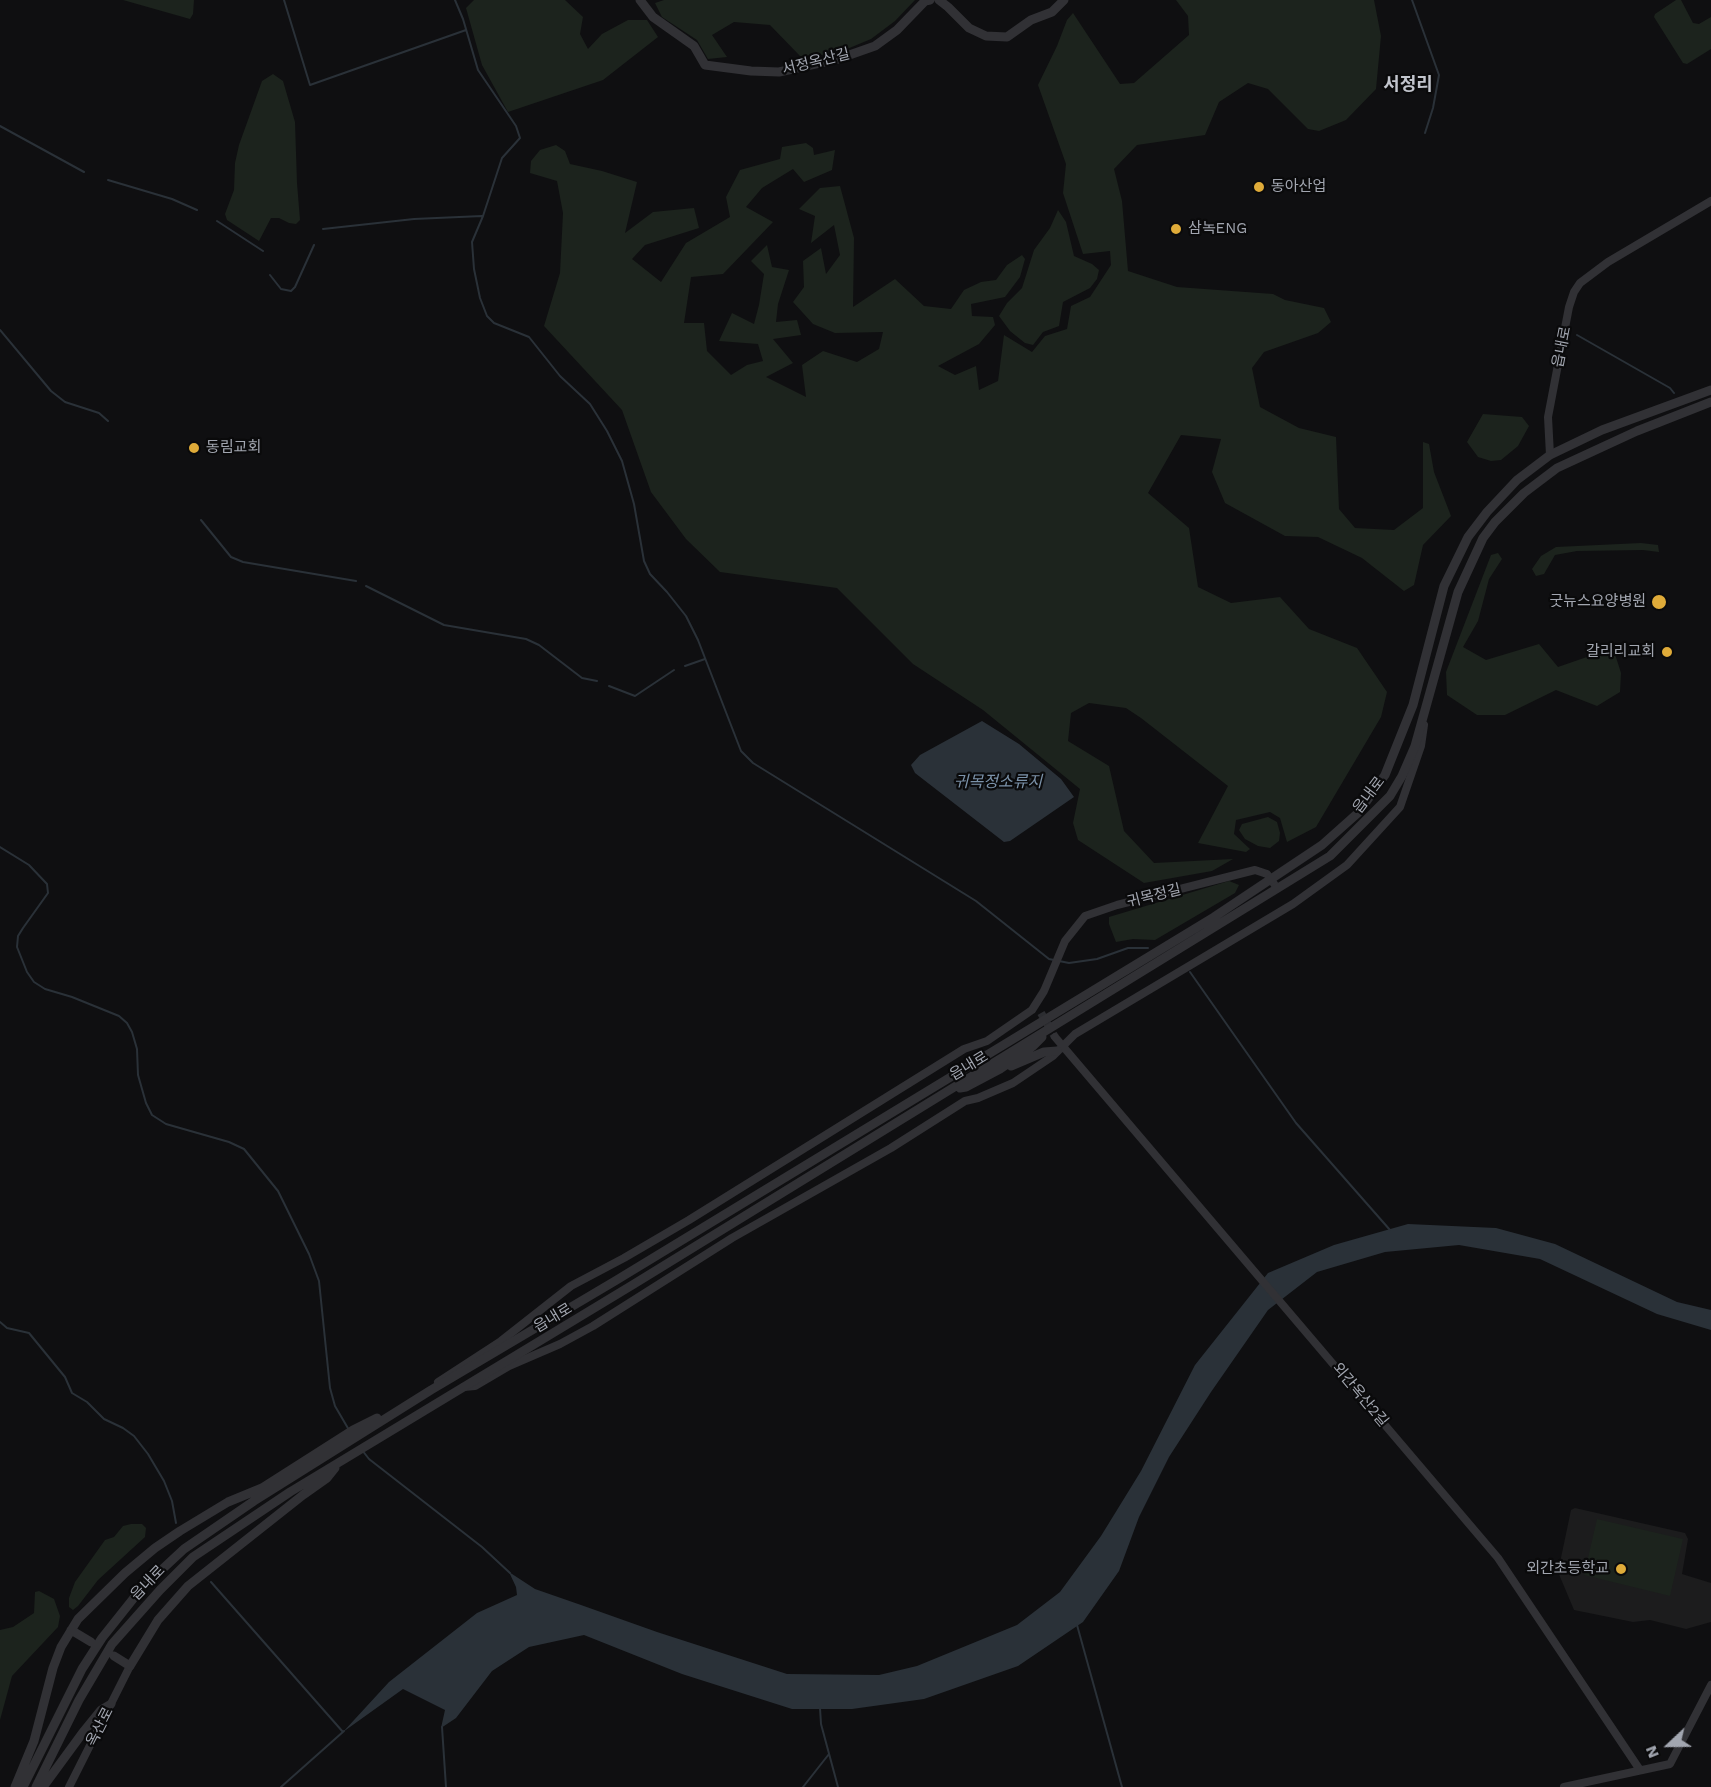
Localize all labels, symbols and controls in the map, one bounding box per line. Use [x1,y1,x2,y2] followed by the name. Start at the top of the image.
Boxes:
[780,45,852,79] street label: 서정옥산길
[1383,74,1433,96] district label: 서정리
[1271,178,1326,196] place label: 동아산업
[1252,180,1266,194] marker: 동아산업
[1188,220,1247,238] place label: 삼녹ENG
[1169,222,1183,236] marker: 삼녹ENG
[1549,325,1575,369] street label: 읍내로
[206,439,261,457] place label: 동림교회
[187,441,201,455] marker: 동림교회
[1549,593,1646,611] place label: 굿뉴스요양병원
[1650,593,1668,611] marker: 굿뉴스요양병원
[1586,643,1655,661] place label: 갈리리교회
[1660,645,1674,659] marker: 갈리리교회
[954,772,1042,792] water label: 귀목정소류지
[1349,773,1389,817] street label: 읍내로
[1125,881,1183,911] street label: 귀목정길
[947,1048,991,1084] street label: 읍내로
[531,1300,575,1336] street label: 읍내로
[1328,1359,1392,1431] street label: 외간옥산2길
[1526,1560,1609,1578] place label: 외간초등학교
[127,1562,169,1604] street label: 읍내로
[1614,1562,1628,1576] marker: 외간초등학교
[83,1704,117,1750] street label: 옥산로
[1639,1715,1699,1775] north arrow
[1641,1743,1663,1761] text: N

